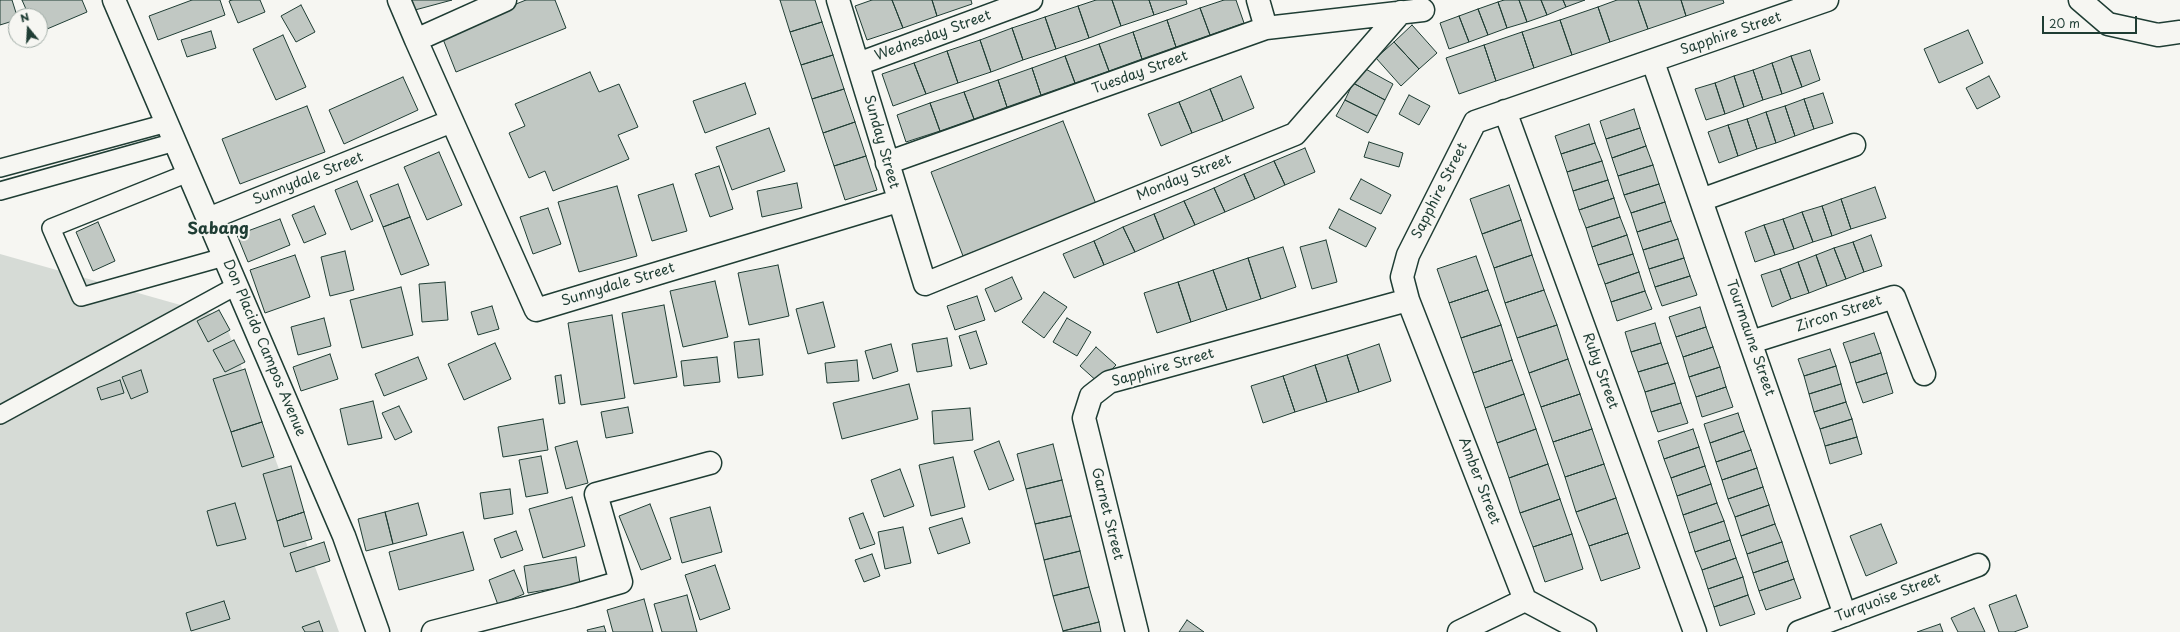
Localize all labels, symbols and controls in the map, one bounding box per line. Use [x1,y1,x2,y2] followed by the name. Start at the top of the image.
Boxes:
[873,7,993,65] street label: Wednesday Street
[8,8,48,48] north arrow
[18,8,31,26] text: N
[2044,8,2139,34] scale bar
[1678,9,1784,59] street label: Sapphire Street
[2049,14,2080,32] text: 20 m
[1090,48,1190,98] street label: Tuesday Street
[860,93,902,191] street label: Sunday Street
[1409,140,1471,242] street label: Sapphire Street
[250,149,366,209] street label: Sunnydale Street
[1134,151,1234,205] street label: Monday Street
[187,220,249,240] district label: Sabang
[219,257,309,439] street label: Don Placido Campos Avenue
[559,260,677,310] street label: Sunnydale Street
[1722,278,1778,398] street label: Tourmaune Street
[1794,292,1884,336] street label: Zircon Street
[1578,331,1622,411] street label: Ruby Street
[1110,345,1216,391] street label: Sapphire Street
[1455,435,1503,527] street label: Amber Street
[1087,466,1127,562] street label: Garnet Street
[1833,570,1943,626] street label: Turquoise Street

